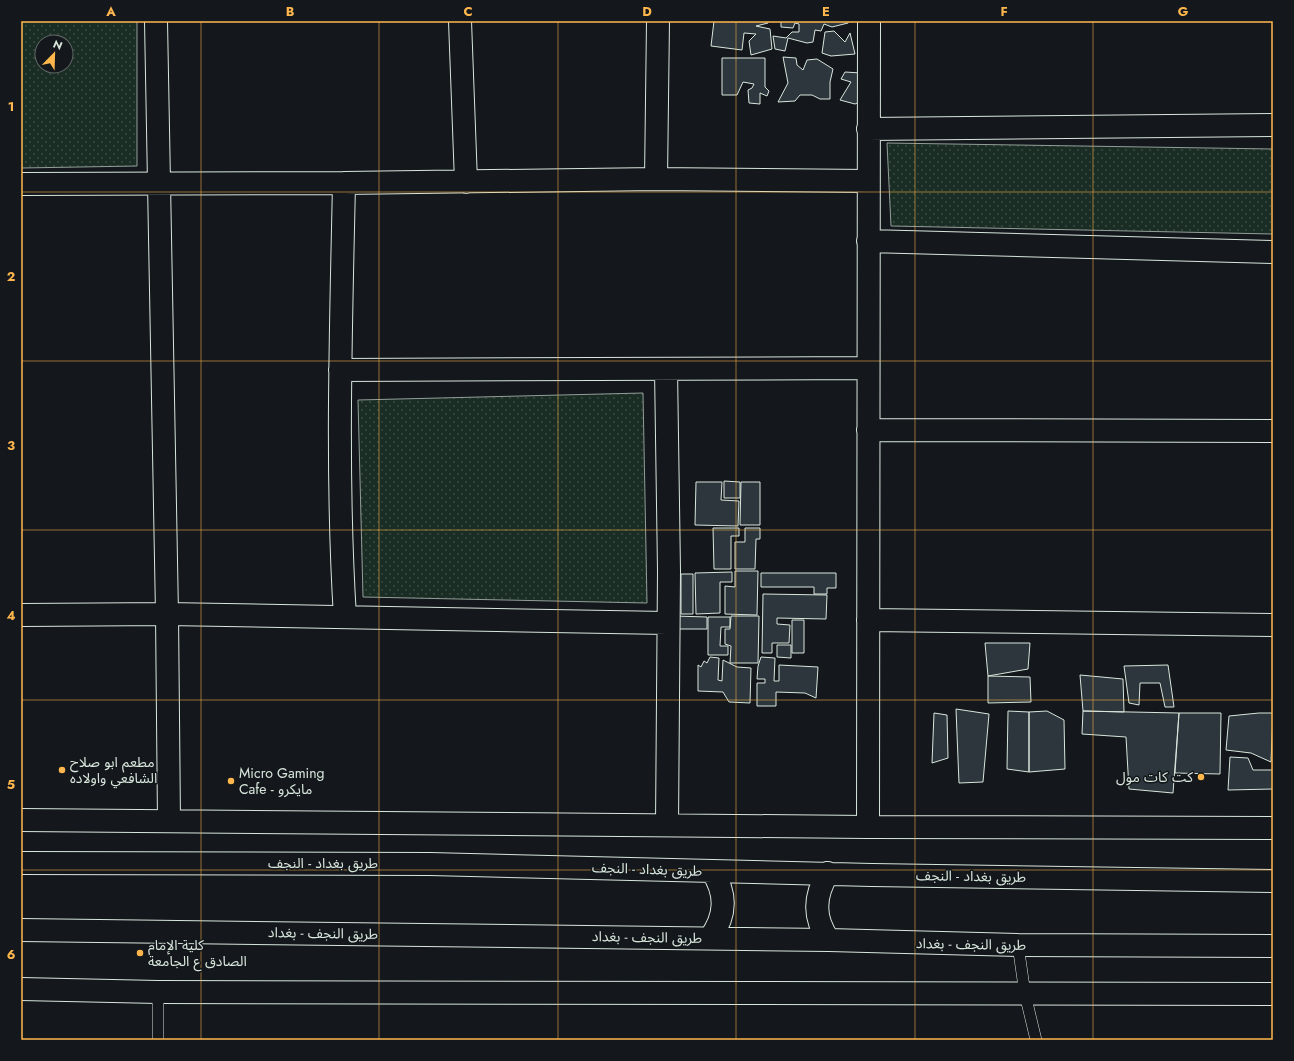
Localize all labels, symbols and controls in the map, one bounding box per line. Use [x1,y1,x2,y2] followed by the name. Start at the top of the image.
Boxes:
[105,2,116,21] text: A
[286,2,295,21] text: B
[463,2,473,21] text: C
[642,2,652,21] text: D
[822,2,830,21] text: E
[1000,2,1008,21] text: F
[1178,2,1189,21] text: G
[34,34,74,74] north arrow
[51,36,65,54] text: N
[8,97,14,116] text: 1
[7,267,15,286] text: 2
[7,436,15,455] text: 3
[6,606,16,625] text: 4
[70,752,157,789] place label: مطعم ابو صلاح الشافعي واولاده
[239,763,325,799] place label: Micro Gaming Cafe - مايكرو
[57,765,67,775] marker: مطعم ابو صلاح الشافعي واولاده
[1116,767,1193,787] place label: كت كات مول
[1196,772,1206,782] marker: كت كات مول
[7,775,15,794] text: 5
[226,776,236,786] marker: Micro Gaming Cafe - مايكرو
[268,853,378,873] street label: طريق بغداد - النجف
[592,857,702,881] street label: طريق بغداد - النجف
[916,865,1026,887] street label: طريق بغداد - النجف
[268,922,378,944] street label: طريق النجف - بغداد
[592,926,702,948] street label: طريق النجف - بغداد
[916,933,1026,955] street label: طريق النجف - بغداد
[148,935,247,972] place label: كلية الإمام الصادق ع الجامعة
[7,945,16,964] text: 6
[135,948,145,958] marker: كلية الإمام الصادق ع الجامعة

